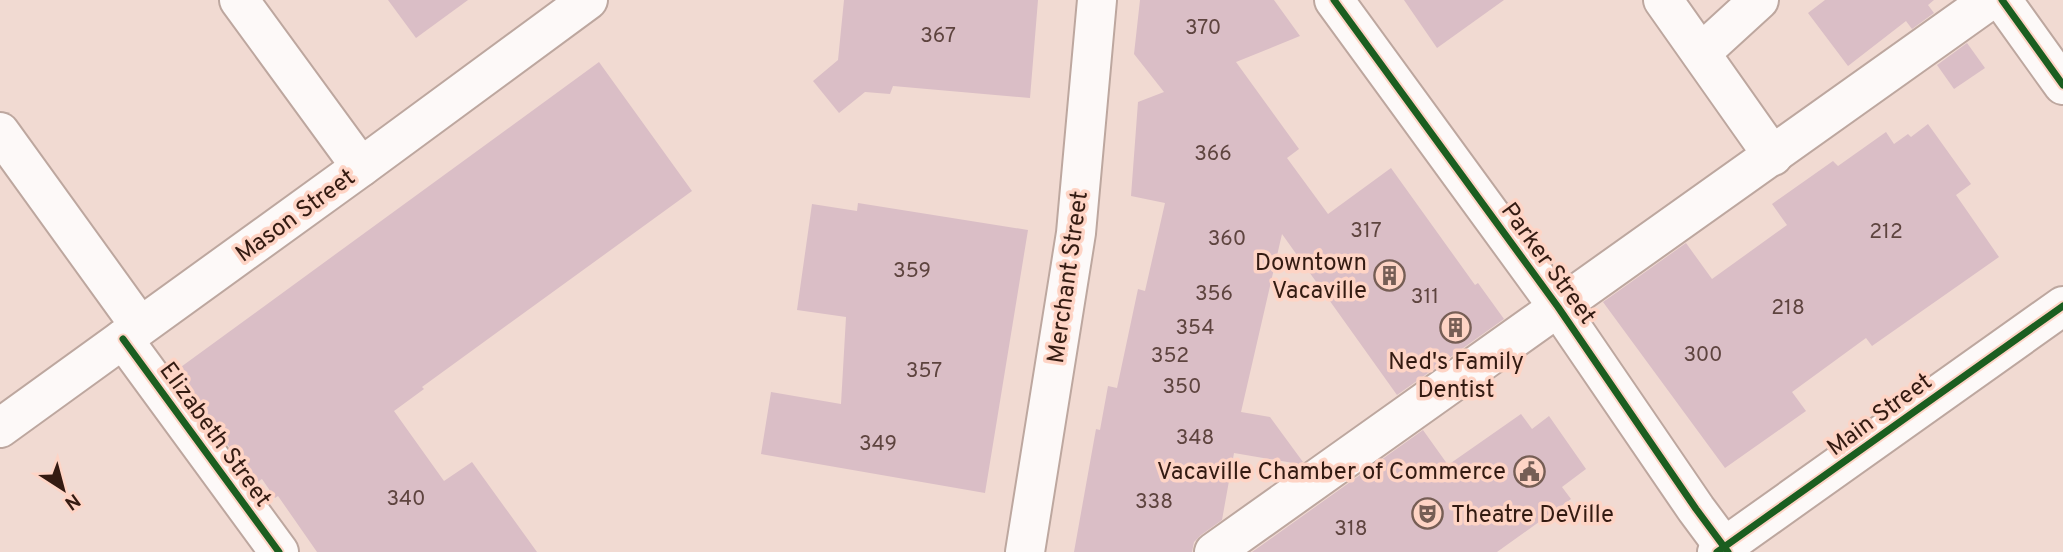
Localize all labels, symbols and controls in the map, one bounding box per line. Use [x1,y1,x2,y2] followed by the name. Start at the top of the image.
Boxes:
[1185,15,1221,42] house number: 370
[920,23,956,50] house number: 367
[1194,141,1232,168] house number: 366
[230,163,362,270] street label: Mason Street
[1042,189,1096,365] street label: Merchant Street
[1493,198,1602,331] street label: Parker Street
[1350,218,1382,245] house number: 317
[1869,219,1903,246] house number: 212
[1208,226,1246,253] house number: 360
[1255,249,1367,307] place label: Downtown Vacaville
[893,258,931,285] house number: 359
[1373,259,1407,293] building icon: Downtown Vacaville
[1195,281,1233,308] house number: 356
[1411,284,1439,311] house number: 311
[1771,295,1805,322] house number: 218
[1439,310,1473,344] building icon: Ned's Family Dentist
[1175,315,1215,342] house number: 354
[1683,342,1723,369] house number: 300
[1151,343,1189,370] house number: 352
[1388,348,1524,406] place label: Ned's Family Dentist
[152,357,277,514] street label: Elizabeth Street
[906,358,942,385] house number: 357
[1822,367,1939,464] street label: Main Street
[1162,374,1202,401] house number: 350
[1176,425,1214,452] house number: 348
[859,431,897,458] house number: 349
[28,454,98,524] north arrow
[1512,454,1546,488] public building icon: Vacaville Chamber of Commerce
[1157,458,1506,488] place label: Vacaville Chamber of Commerce
[386,486,426,513] house number: 340
[59,487,84,515] text: N
[1135,489,1173,516] house number: 338
[1411,497,1445,531] theatre icon: Theatre DeVille
[1451,501,1614,531] place label: Theatre DeVille
[1334,516,1368,543] house number: 318

